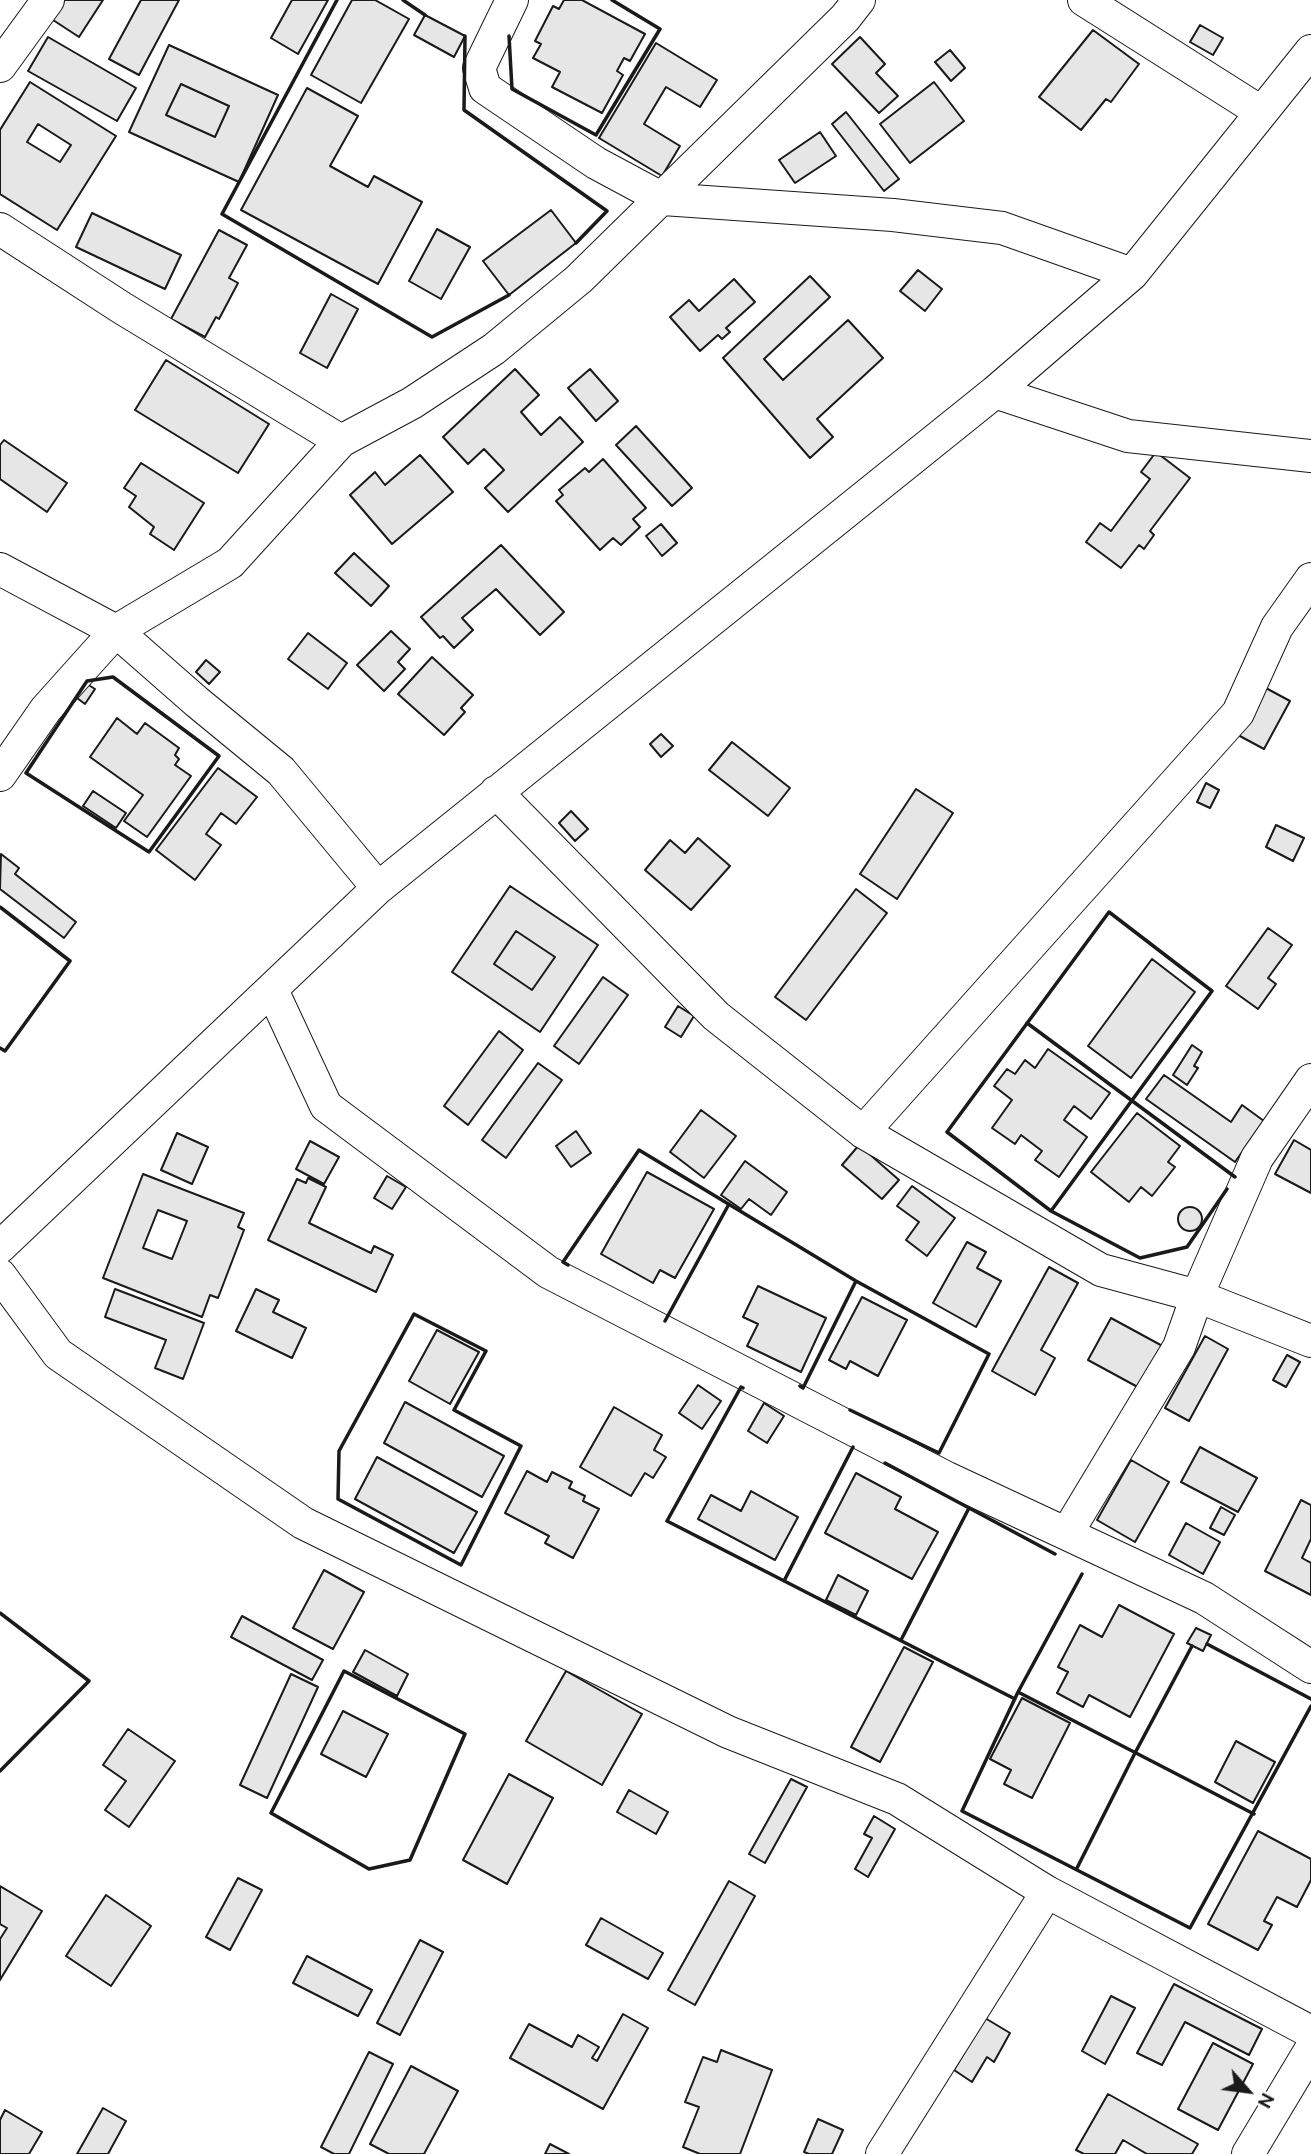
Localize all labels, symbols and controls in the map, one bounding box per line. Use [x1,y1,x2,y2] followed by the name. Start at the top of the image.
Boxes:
[1213,2056,1283,2126] north arrow
[1253,2089,1280,2112] text: N

